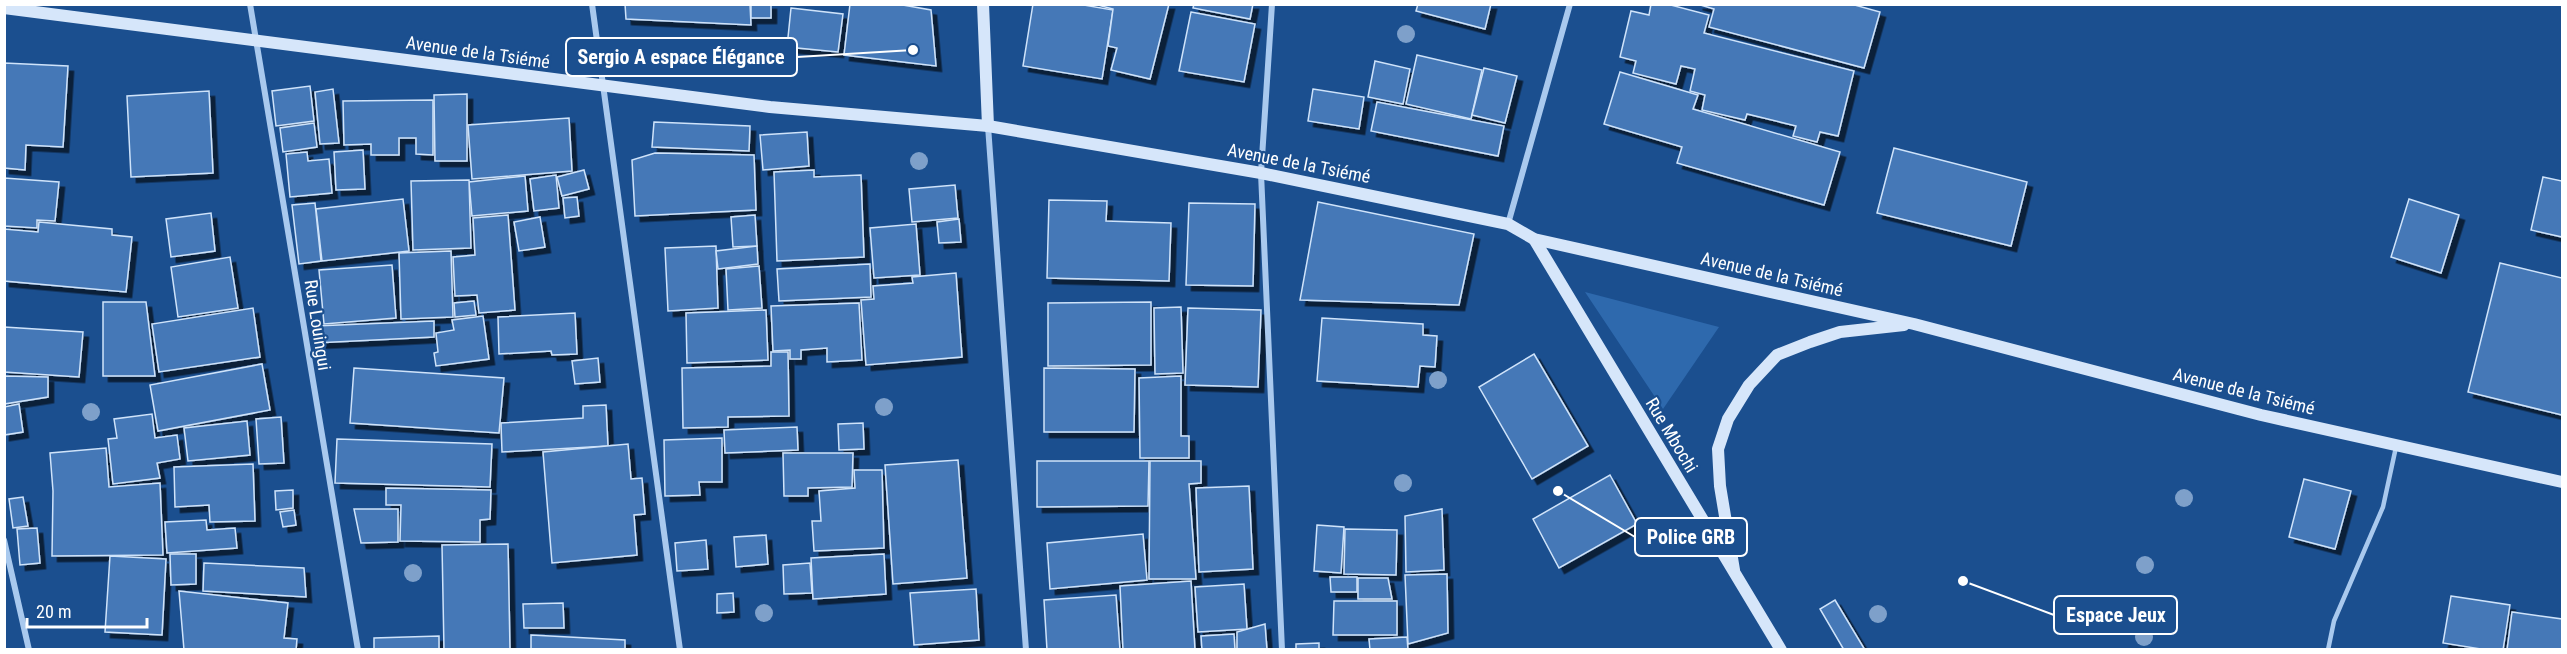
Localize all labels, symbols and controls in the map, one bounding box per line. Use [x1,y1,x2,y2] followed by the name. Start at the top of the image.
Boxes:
[405,32,551,72] street label: Avenue de la Tsiémé
[566,38,797,76] callout: Sergio A espace Élégance
[578,45,784,69] text: Sergio A espace Élégance
[1226,139,1372,187] street label: Avenue de la Tsiémé
[1699,247,1845,301] street label: Avenue de la Tsiémé
[300,278,336,372] street label: Rue Louingui
[2171,363,2317,419] street label: Avenue de la Tsiémé
[1642,394,1702,476] street label: Rue Mbochi
[1635,518,1747,556] callout: Police GRB
[1647,525,1735,549] text: Police GRB
[27,591,147,629] scale bar
[2054,596,2177,634] callout: Espace Jeux
[36,601,71,622] text: 20 m
[2066,603,2166,627] text: Espace Jeux

